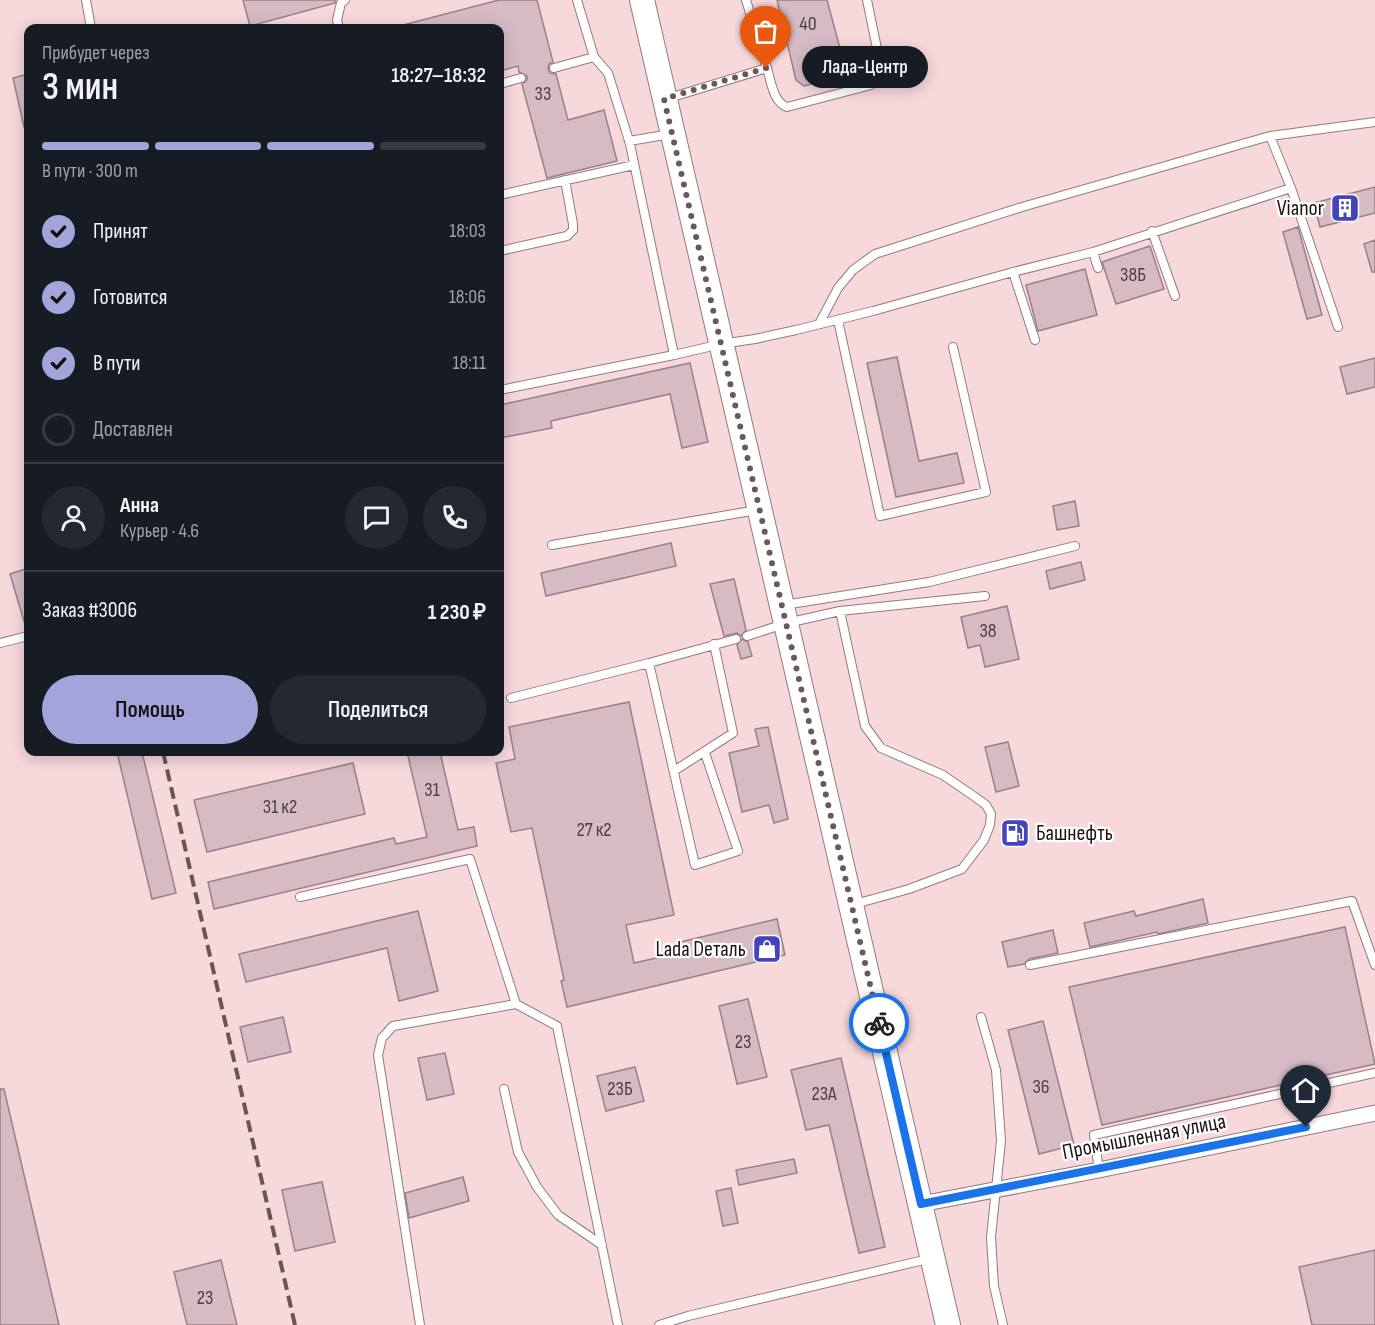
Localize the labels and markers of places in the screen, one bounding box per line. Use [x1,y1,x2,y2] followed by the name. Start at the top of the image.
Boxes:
[740,6,791,68] pin
[802,47,928,89] callout: Лада-Центр
[1329,192,1361,224] building icon: Vianor
[1277,195,1324,222] place label: Vianor
[999,817,1031,849] fuel station icon: Башнефть
[1036,820,1113,847] place label: Башнефть
[751,933,783,965] shop icon: Lada Dеталь
[656,936,746,963] place label: Lada Dеталь
[1280,1065,1331,1127] pin

